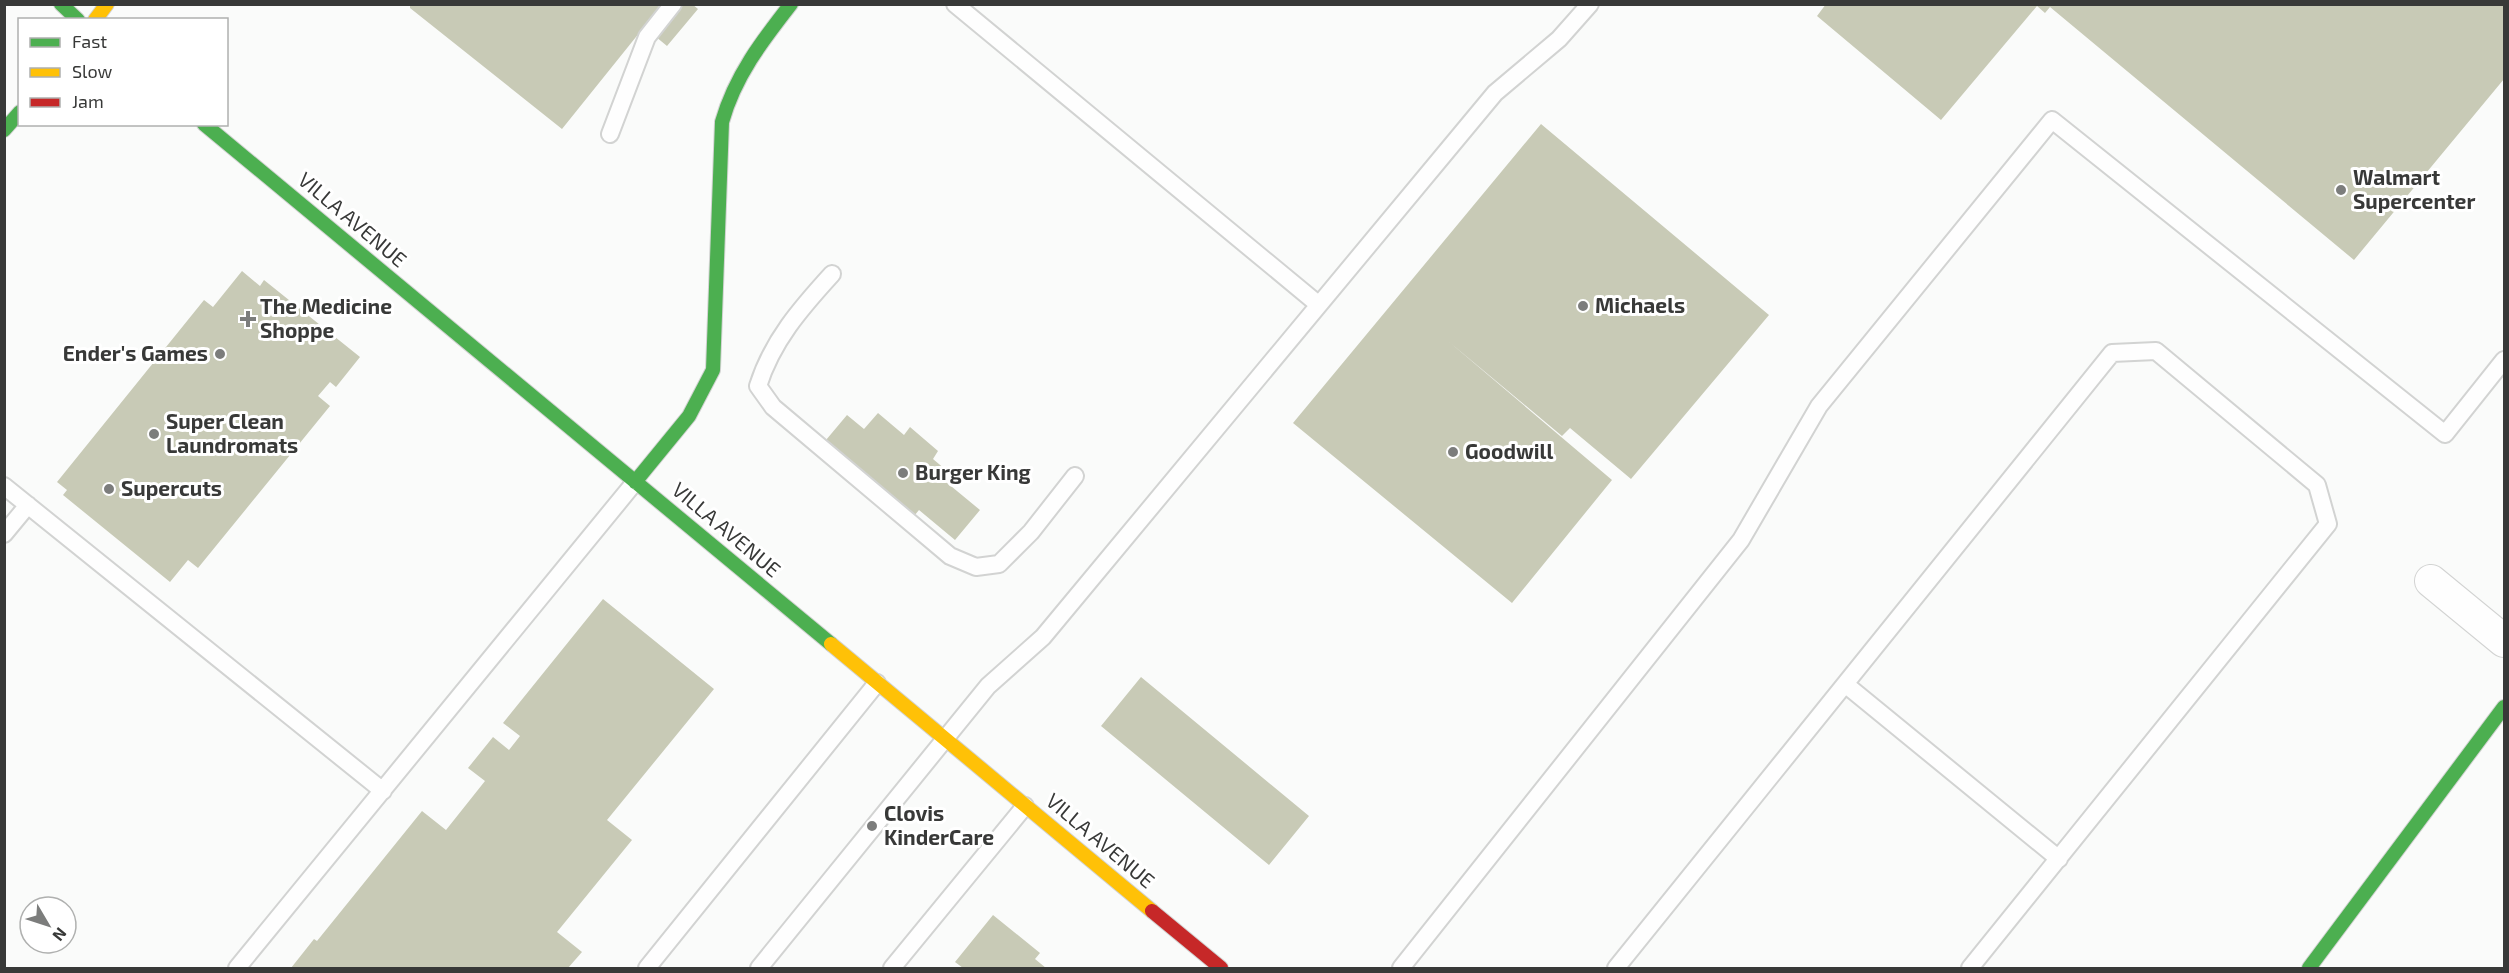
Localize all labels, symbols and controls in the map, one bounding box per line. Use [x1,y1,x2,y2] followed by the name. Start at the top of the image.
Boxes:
[18,18,228,126] legend
[72,30,107,52] text: Fast
[72,60,113,82] text: Slow
[72,90,104,112] text: Jam
[2353,164,2475,213] place label: Walmart Supercenter
[294,166,412,272] street label: VILLA AVENUE
[2334,183,2348,197] marker: Walmart Supercenter
[1595,292,1685,317] place label: Michaels
[260,293,392,342] place label: The Medicine Shoppe
[1576,299,1590,313] marker: Michaels
[241,312,255,326] marker: The Medicine Shoppe
[63,340,208,365] place label: Ender's Games
[213,347,227,361] marker: Ender's Games
[166,408,298,457] place label: Super Clean Laundromats
[147,427,161,441] marker: Super Clean Laundromats
[1465,438,1553,463] place label: Goodwill
[1446,445,1460,459] marker: Goodwill
[915,459,1031,484] place label: Burger King
[896,466,910,480] marker: Burger King
[121,475,222,500] place label: Supercuts
[668,476,786,582] street label: VILLA AVENUE
[102,482,116,496] marker: Supercuts
[1042,787,1160,893] street label: VILLA AVENUE
[884,800,994,849] place label: Clovis KinderCare
[865,819,879,833] marker: Clovis KinderCare
[18,895,78,955] north arrow
[49,924,71,945] text: N

